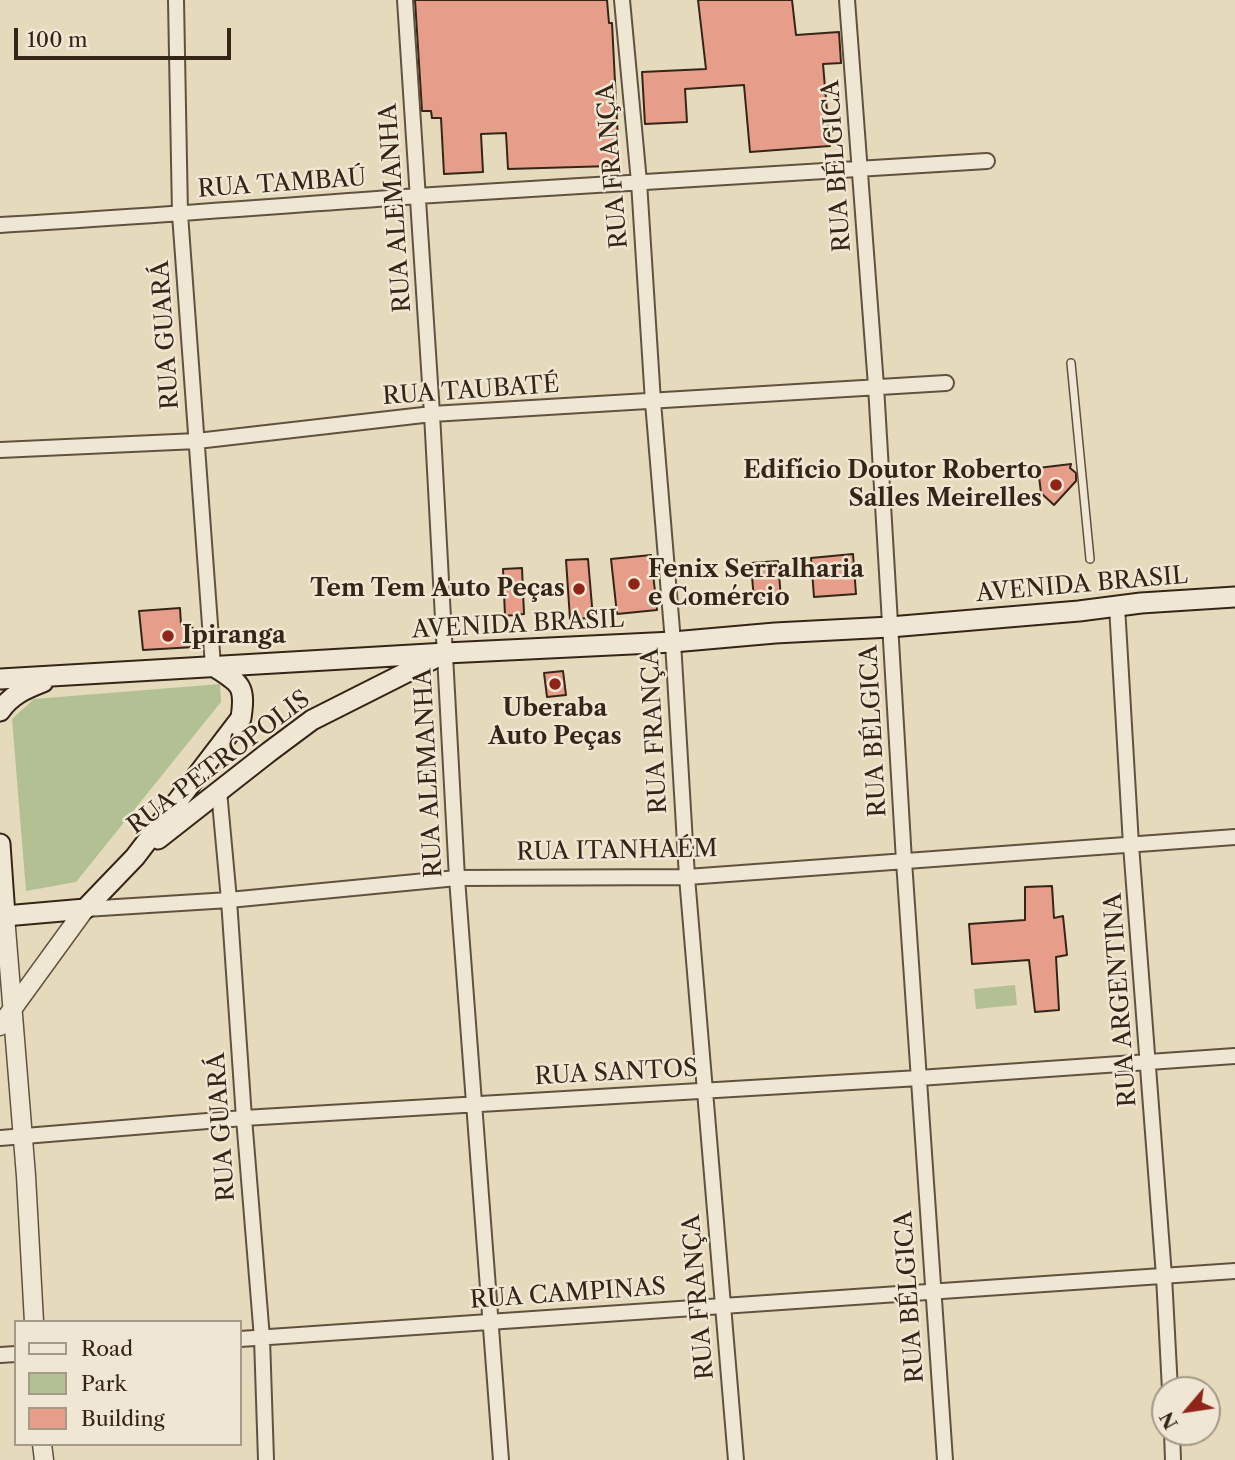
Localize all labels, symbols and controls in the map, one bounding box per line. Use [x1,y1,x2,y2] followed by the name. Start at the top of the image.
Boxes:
[18,14,234,58] scale bar
[27,27,88,52] text: 100 m
[817,79,857,253] street label: RUA BÉLGICA
[591,82,635,250] street label: RUA FRANÇA
[374,103,418,313] street label: RUA ALEMANHA
[197,164,367,204] street label: RUA TAMBAÚ
[146,260,186,410] street label: RUA GUARÁ
[382,370,560,412] street label: RUA TAUBATÉ
[743,457,1042,513] place label: Edifício Doutor Roberto Salles Meirelles
[1048,477,1064,493] marker: Edifício Doutor Roberto Salles Meirelles
[648,556,864,612] place label: Fenix Serralharia e Comércio
[975,561,1189,609] street label: AVENIDA BRASIL
[310,575,565,603] place label: Tem Tem Auto Peças
[626,576,642,592] marker: Fenix Serralharia e Comércio
[571,581,587,597] marker: Tem Tem Auto Peças
[411,605,625,645] street label: AVENIDA BRASIL
[182,622,286,650] place label: Ipiranga
[160,628,176,644] marker: Ipiranga
[855,644,893,818] street label: RUA BÉLGICA
[636,647,674,815] street label: RUA FRANÇA
[409,668,449,878] street label: RUA ALEMANHA
[547,676,563,692] marker: Uberaba Auto Peças
[122,685,316,841] street label: RUA PETRÓPOLIS
[488,695,622,751] place label: Uberaba Auto Peças
[516,835,718,867] street label: RUA ITANHAÉM
[1099,892,1143,1108] street label: RUA ARGENTINA
[202,1052,242,1202] street label: RUA GUARÁ
[534,1054,698,1092] street label: RUA SANTOS
[890,1210,930,1384] street label: RUA BÉLGICA
[677,1213,721,1381] street label: RUA FRANÇA
[469,1273,667,1315] street label: RUA CAMPINAS
[14,1320,242,1446] legend
[81,1336,133,1361] text: Road
[81,1371,127,1396] text: Park
[1151,1376,1221,1446] north arrow
[81,1406,165,1431] text: Building
[1155,1408,1183,1433] text: N

